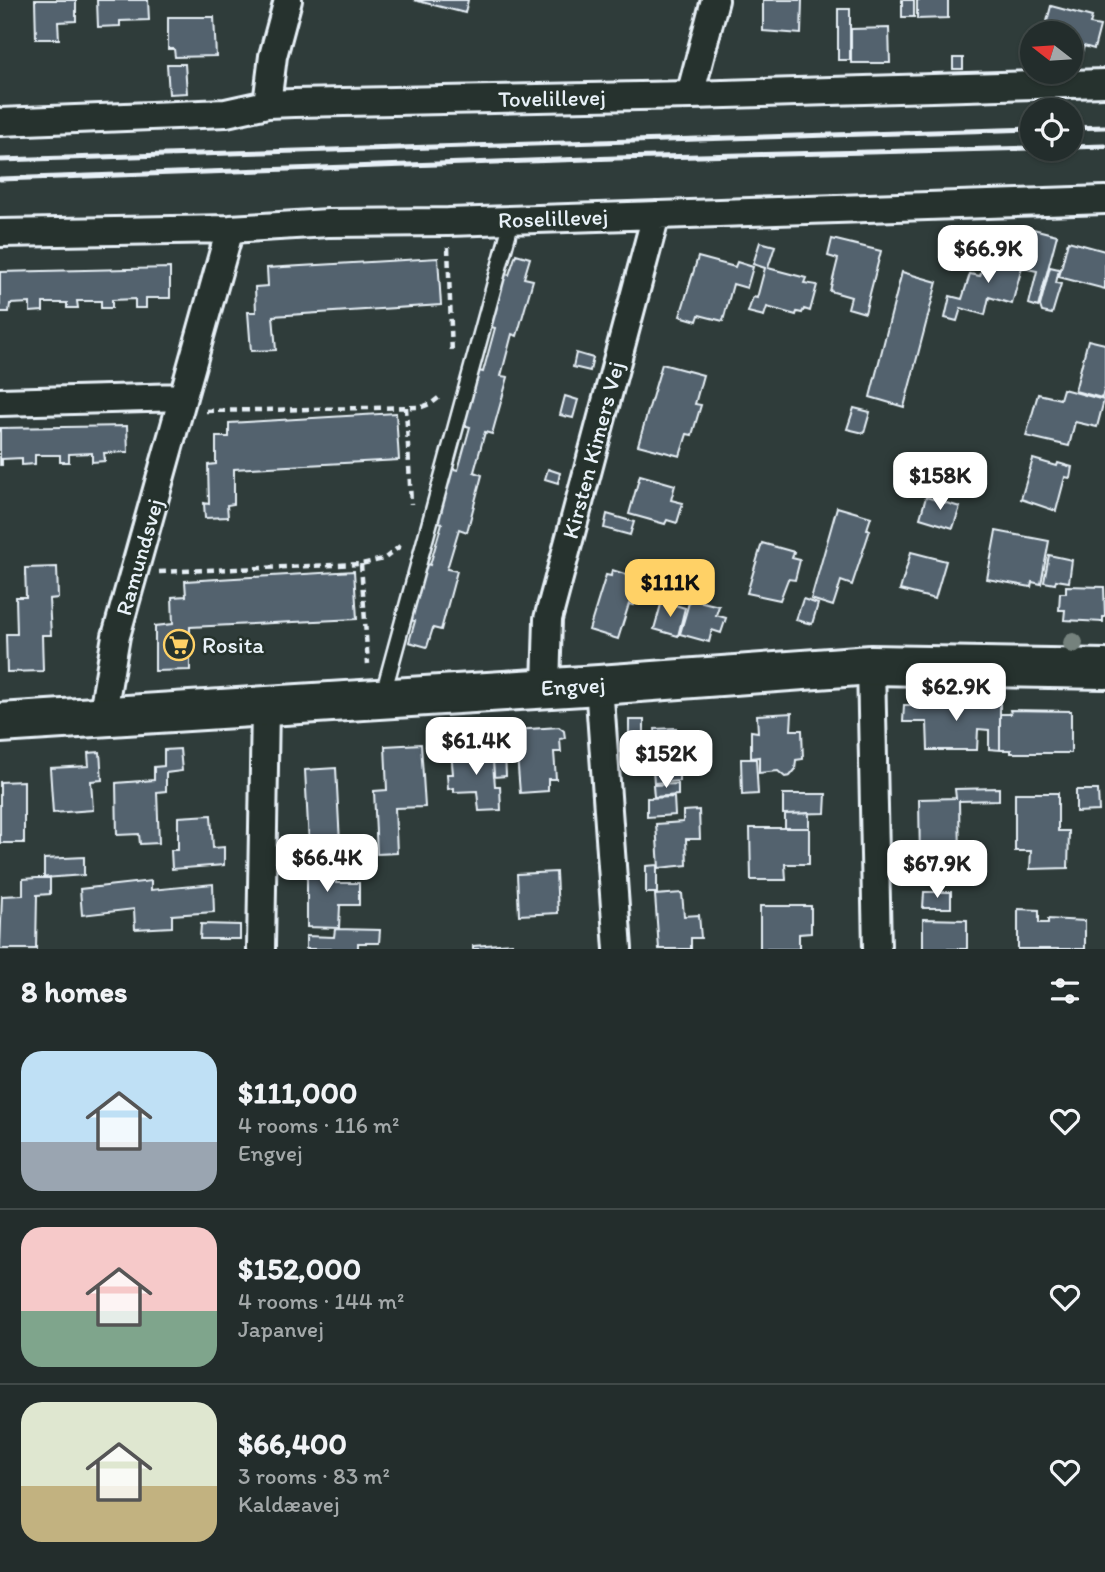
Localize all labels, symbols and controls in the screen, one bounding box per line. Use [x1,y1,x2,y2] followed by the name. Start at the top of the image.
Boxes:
[1020,21,1083,84] north arrow
[1020,21,1083,161] map controls
[498,83,606,113] street label: Tovelillevej
[1020,98,1083,161] button: locate
[497,202,609,234] street label: Roselillevej
[931,226,1045,285] pin: $66.9K
[954,234,1022,262] text: $66.9K
[556,358,630,542] street label: Kirsten Kimers Vej
[891,452,989,512] pin: $158K
[909,461,971,489] text: $158K
[109,495,169,619] street label: Ramundsvej
[621,560,719,619] pin: $111K
[641,568,699,596] text: $111K
[162,628,196,662] supermarket icon: Rosita
[202,631,264,659] place label: Rosita
[899,664,1013,723] pin: $62.9K
[540,670,606,702] street label: Engvej
[922,672,990,700] text: $62.9K
[419,718,533,777] pin: $61.4K
[442,726,510,754] text: $61.4K
[617,730,715,790] pin: $152K
[635,739,697,767] text: $152K
[270,834,384,894] pin: $66.4K
[880,841,994,900] pin: $67.9K
[292,843,362,871] text: $66.4K
[903,849,971,877] text: $67.9K
[1046,972,1084,1010] icon: filters
[21,973,128,1010] text: 8 homes
[238,1074,358,1111] text: $111,000
[77,1079,161,1163] icon: home
[1046,1102,1084,1140] icon: heart
[238,1111,400,1139] text: 4 rooms · 116 m²
[238,1139,303,1167] text: Engvej
[238,1250,361,1287] text: $152,000
[77,1255,161,1339] icon: home
[1046,1278,1084,1316] icon: heart
[238,1287,404,1315] text: 4 rooms · 144 m²
[238,1315,324,1343] text: Japanvej
[238,1425,347,1462] text: $66,400
[77,1430,161,1514] icon: home
[1046,1453,1084,1491] icon: heart
[238,1462,390,1490] text: 3 rooms · 83 m²
[238,1490,340,1518] text: Kaldæavej

